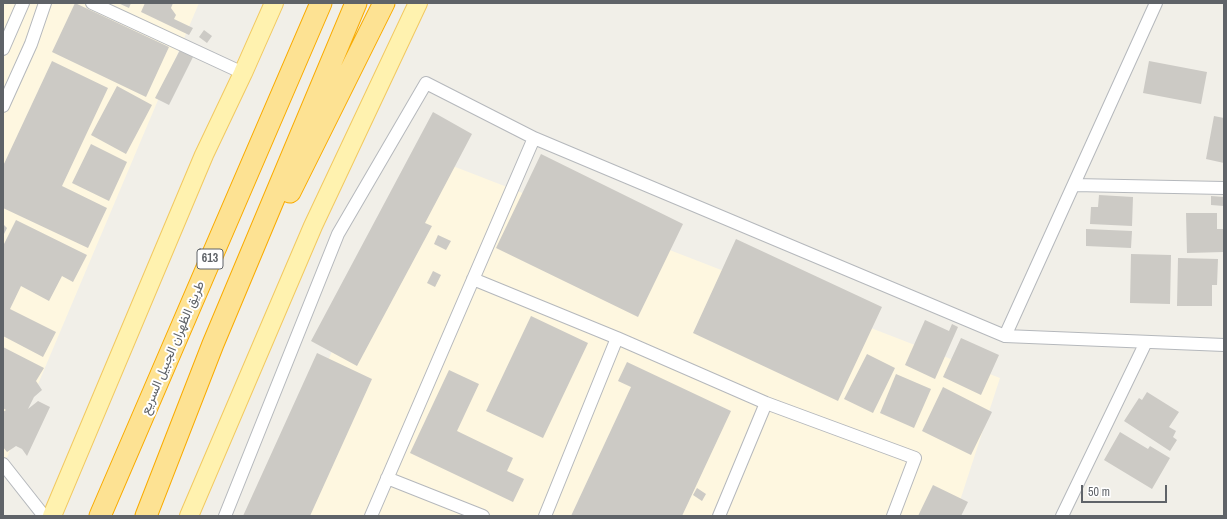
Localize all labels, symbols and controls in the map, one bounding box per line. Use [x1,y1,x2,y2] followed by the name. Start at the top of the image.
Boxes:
[197,249,223,269] road number: 613
[138,279,208,417] street label: طريق الظهران الجبيل السريع
[1083,477,1169,503] scale bar
[1088,484,1110,500] text: 50 m

